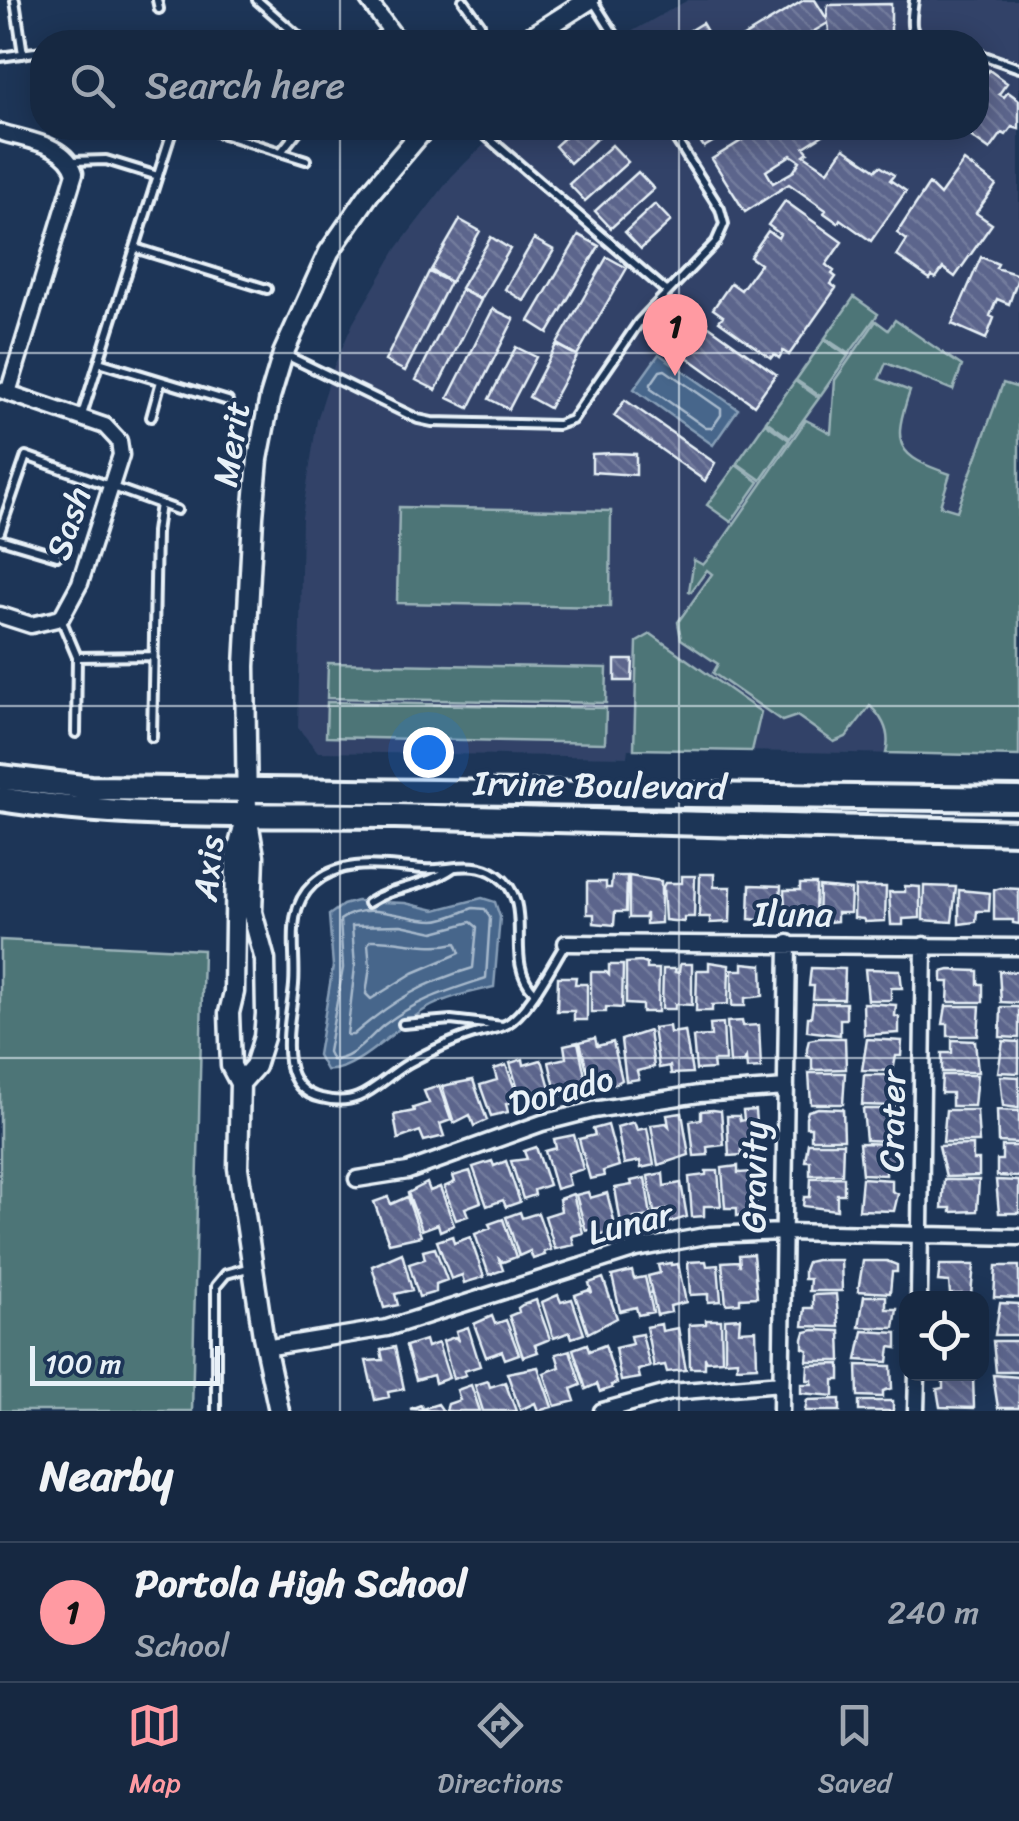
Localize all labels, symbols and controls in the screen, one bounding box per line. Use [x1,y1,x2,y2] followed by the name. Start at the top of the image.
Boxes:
[30,30,989,140] search box
[145,52,345,119] text: Search here
[65,58,120,113] icon: search
[642,294,708,376] pin: 1
[194,397,268,491] street label: Merit
[27,478,109,568] street label: Sash
[403,727,454,778] your location
[472,752,730,818] street label: Irvine Boulevard
[174,832,242,905] street label: Axis
[752,883,833,945] street label: Iluna
[502,1047,620,1135] street label: Dorado
[860,1068,924,1172] street label: Crater
[722,1120,786,1234] street label: Gravity
[581,1182,682,1263] street label: Lunar
[899,1291,989,1381] map controls
[899,1291,989,1381] button: locate
[45,1339,121,1388] text: 100 m
[30,1341,220,1386] scale bar
[40,1439,173,1513] text: Nearby
[135,1550,467,1617] text: Portola High School
[66,1584,79,1641] text: 1
[887,1584,979,1641] text: 240 m
[135,1617,229,1674] text: School
[127,1698,182,1807] tab: Map
[437,1698,563,1807] tab: Directions
[818,1698,892,1807] tab: Saved

